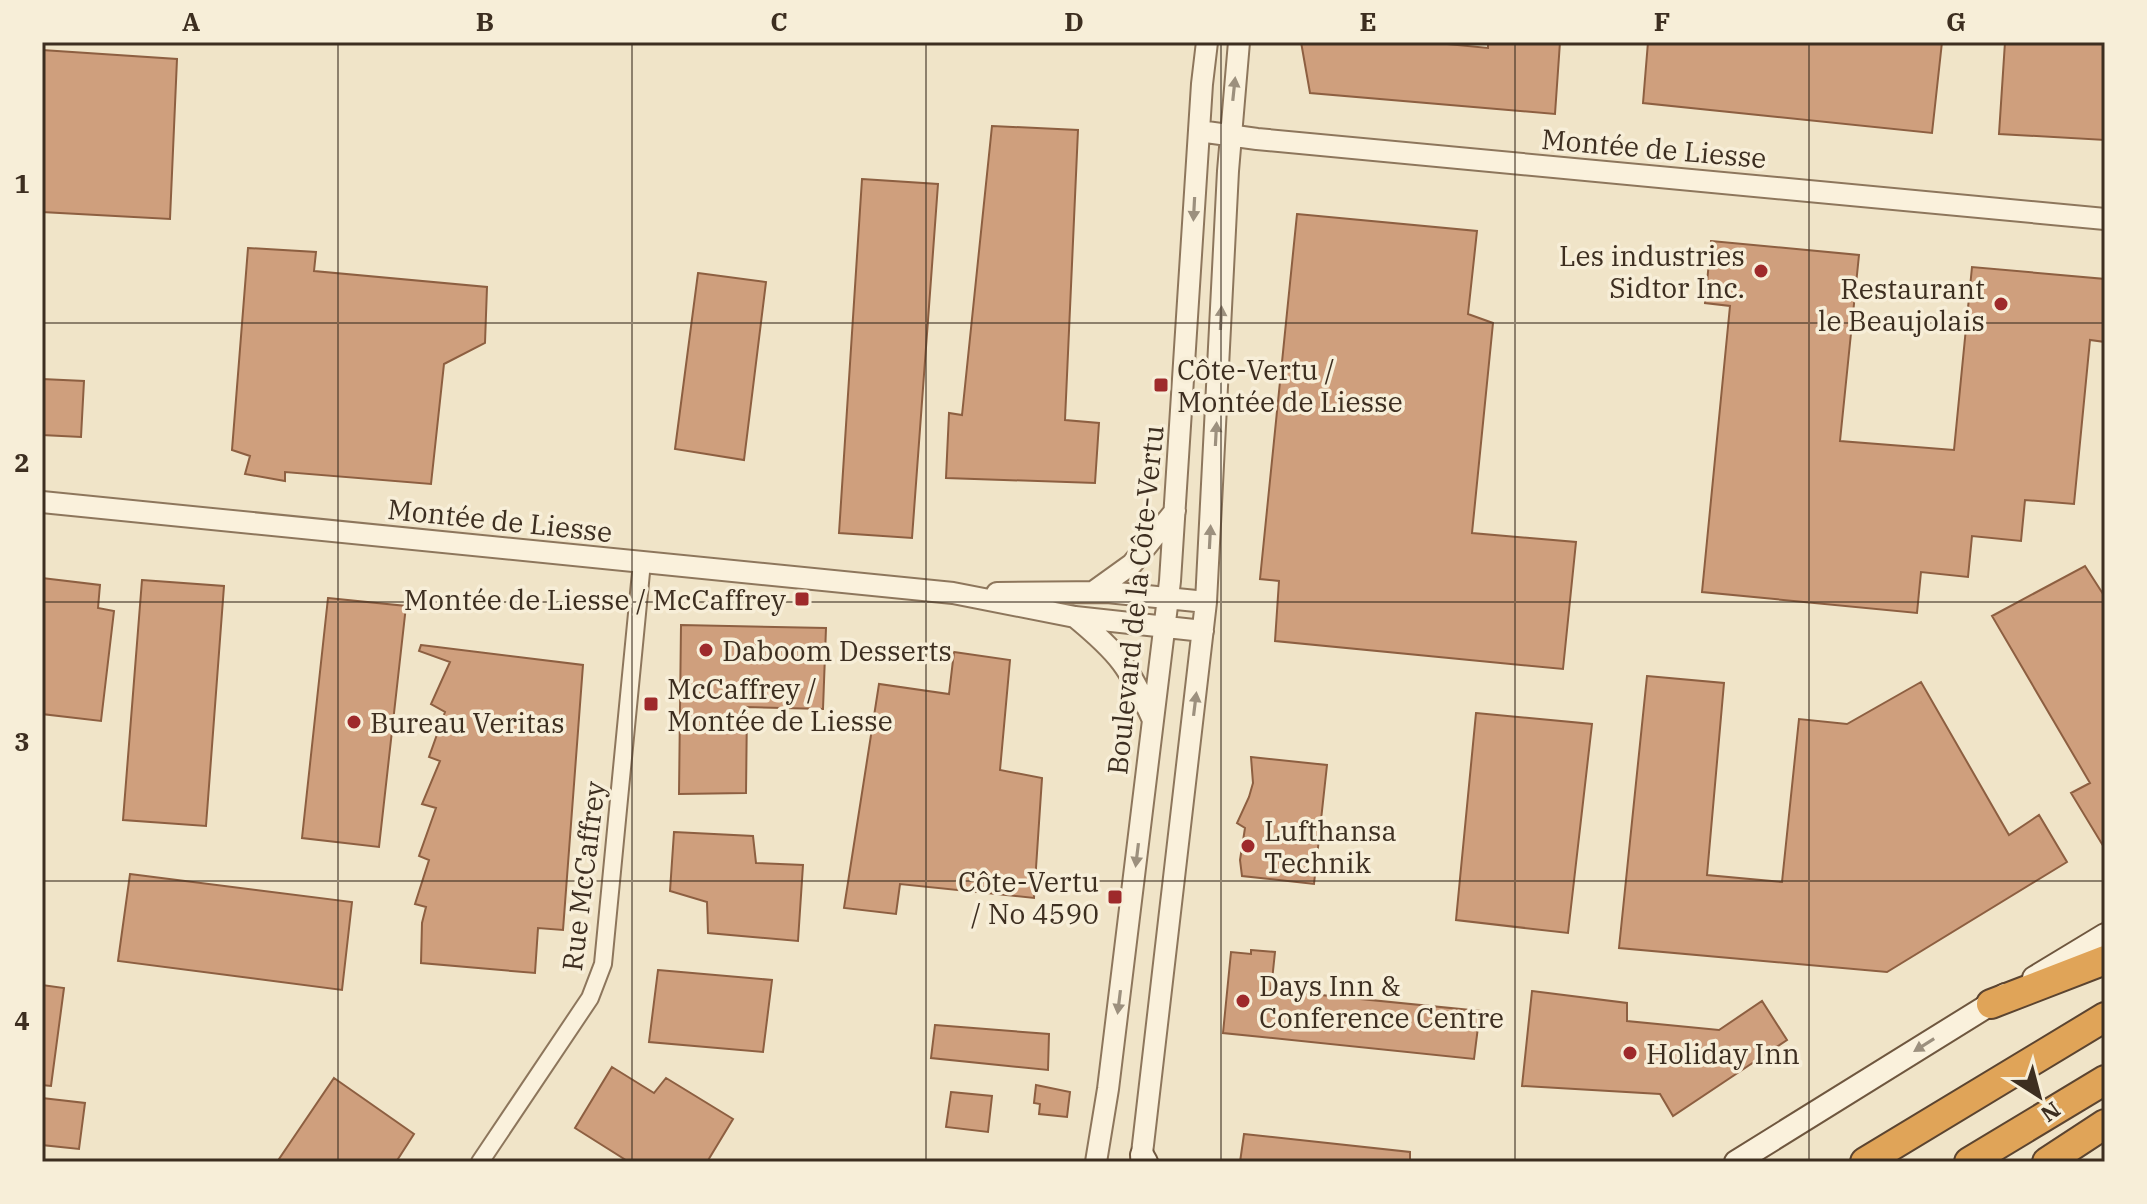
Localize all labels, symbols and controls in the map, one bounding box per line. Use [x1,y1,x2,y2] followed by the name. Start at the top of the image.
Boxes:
[182,4,200,38] text: A
[476,4,494,38] text: B
[770,4,788,38] text: C
[1064,4,1084,38] text: D
[1359,4,1377,38] text: E
[1654,4,1670,38] text: F
[1946,4,1966,38] text: G
[1228,76,1241,101] one-way arrow
[1540,120,1768,176] street label: Montée de Liesse
[14,166,30,200] text: 1
[1187,197,1200,222] one-way arrow
[1559,237,1745,306] place label: Les industries Sidtor Inc.
[1752,262,1770,280] marker: Les industries Sidtor Inc.
[1818,270,1985,339] place label: Restaurant le Beaujolais
[1992,295,2010,313] marker: Restaurant le Beaujolais
[1215,305,1228,330] one-way arrow
[1177,351,1403,420] place label: Côte-Vertu / Montée de Liesse
[1152,376,1170,394] marker: Côte-Vertu / Montée de Liesse
[1209,421,1222,446] one-way arrow
[1098,424,1172,776] street label: Boulevard de la Côte-Vertu
[14,445,30,479] text: 2
[386,490,614,550] street label: Montée de Liesse
[1204,524,1217,549] one-way arrow
[404,581,786,618] place label: Montée de Liesse / McCaffrey
[793,590,811,608] marker: Montée de Liesse / McCaffrey
[722,632,952,669] place label: Daboom Desserts
[697,641,715,659] marker: Daboom Desserts
[667,670,893,739] place label: McCaffrey / Montée de Liesse
[1189,691,1202,716] one-way arrow
[642,695,660,713] marker: McCaffrey / Montée de Liesse
[370,704,565,741] place label: Bureau Veritas
[345,713,363,731] marker: Bureau Veritas
[14,724,30,758] text: 3
[553,779,613,973] street label: Rue McCaffrey
[1264,812,1397,881] place label: Lufthansa Technik
[1239,837,1257,855] marker: Lufthansa Technik
[1130,843,1143,868] one-way arrow
[958,863,1099,932] place label: Côte-Vertu / No 4590
[1106,888,1124,906] marker: Côte-Vertu / No 4590
[1259,967,1504,1036] place label: Days Inn & Conference Centre
[1112,990,1125,1015] one-way arrow
[1234,992,1252,1010] marker: Days Inn & Conference Centre
[14,1003,30,1037] text: 4
[1646,1035,1800,1072] place label: Holiday Inn
[1913,1037,1936,1052] one-way arrow
[1621,1044,1639,1062] marker: Holiday Inn
[1999,1056,2079,1136] north arrow
[2035,1096,2067,1129] text: N

